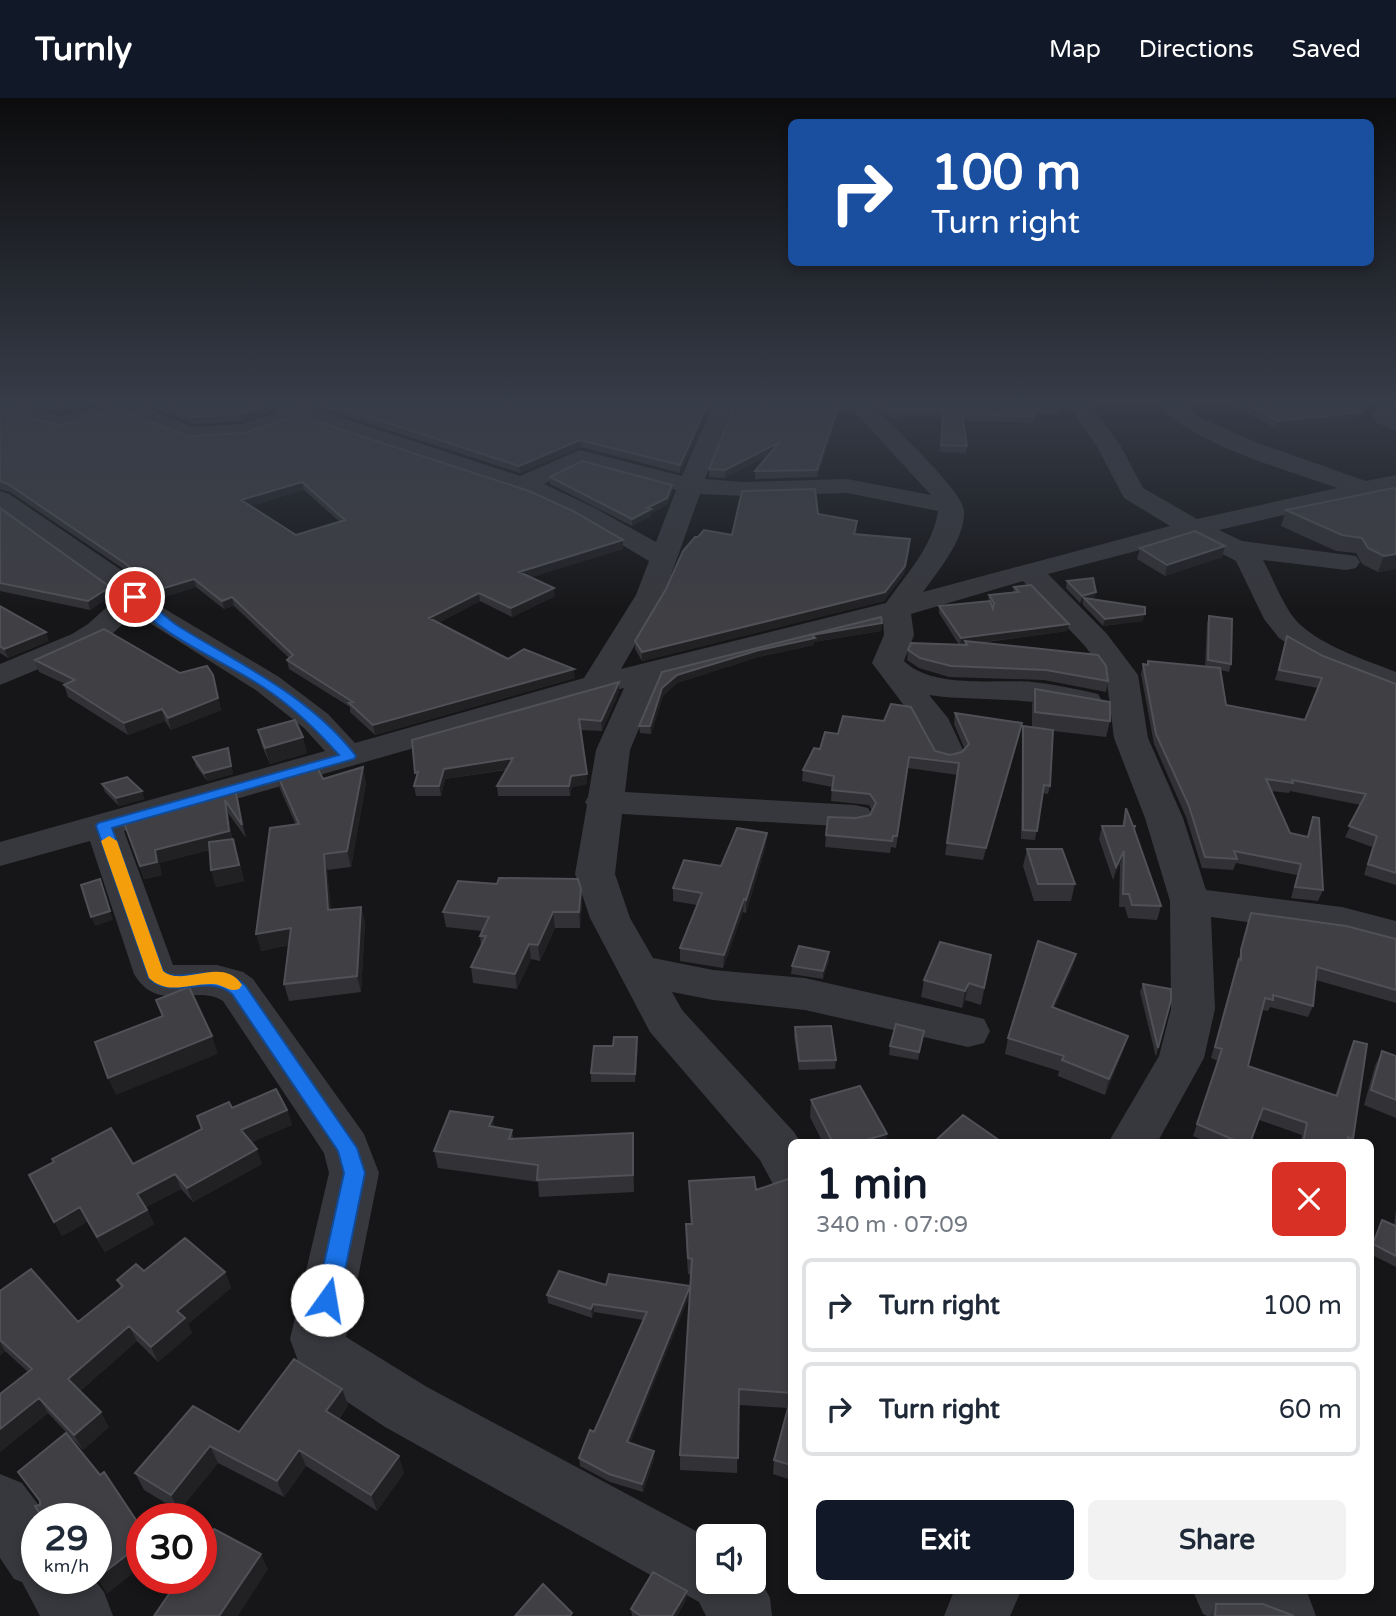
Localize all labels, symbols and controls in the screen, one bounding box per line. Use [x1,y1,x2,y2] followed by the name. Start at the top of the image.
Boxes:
[35,30,132,69] text: Turnly
[1049,35,1101,64] text: Map
[1139,35,1254,64] text: Directions
[1292,35,1361,64] text: Saved
[931,144,1081,203] text: 100 m
[816,147,907,238] icon: right
[931,204,1080,242] text: Turn right
[105,567,165,627] pin
[116,578,154,616] icon: arrive
[816,1159,928,1210] text: 1 min
[1272,1162,1346,1236] button: close
[816,1211,968,1239] text: 340 m · 07:09
[290,1263,364,1337] position arrow
[820,1286,858,1324] icon: right
[879,1290,1000,1321] text: Turn right
[1262,1290,1342,1321] text: 100 m
[820,1390,858,1428] icon: right
[879,1394,1000,1425] text: Turn right
[1279,1394,1342,1425] text: 60 m
[816,1500,1074,1580] button: Exit
[1088,1500,1346,1580] button: Share
[126,1503,217,1594] speed limit sign: 30
[45,1518,88,1560] text: 29
[696,1524,766,1594] map controls
[696,1524,766,1594] button: sound
[44,1555,89,1577] text: km/h

